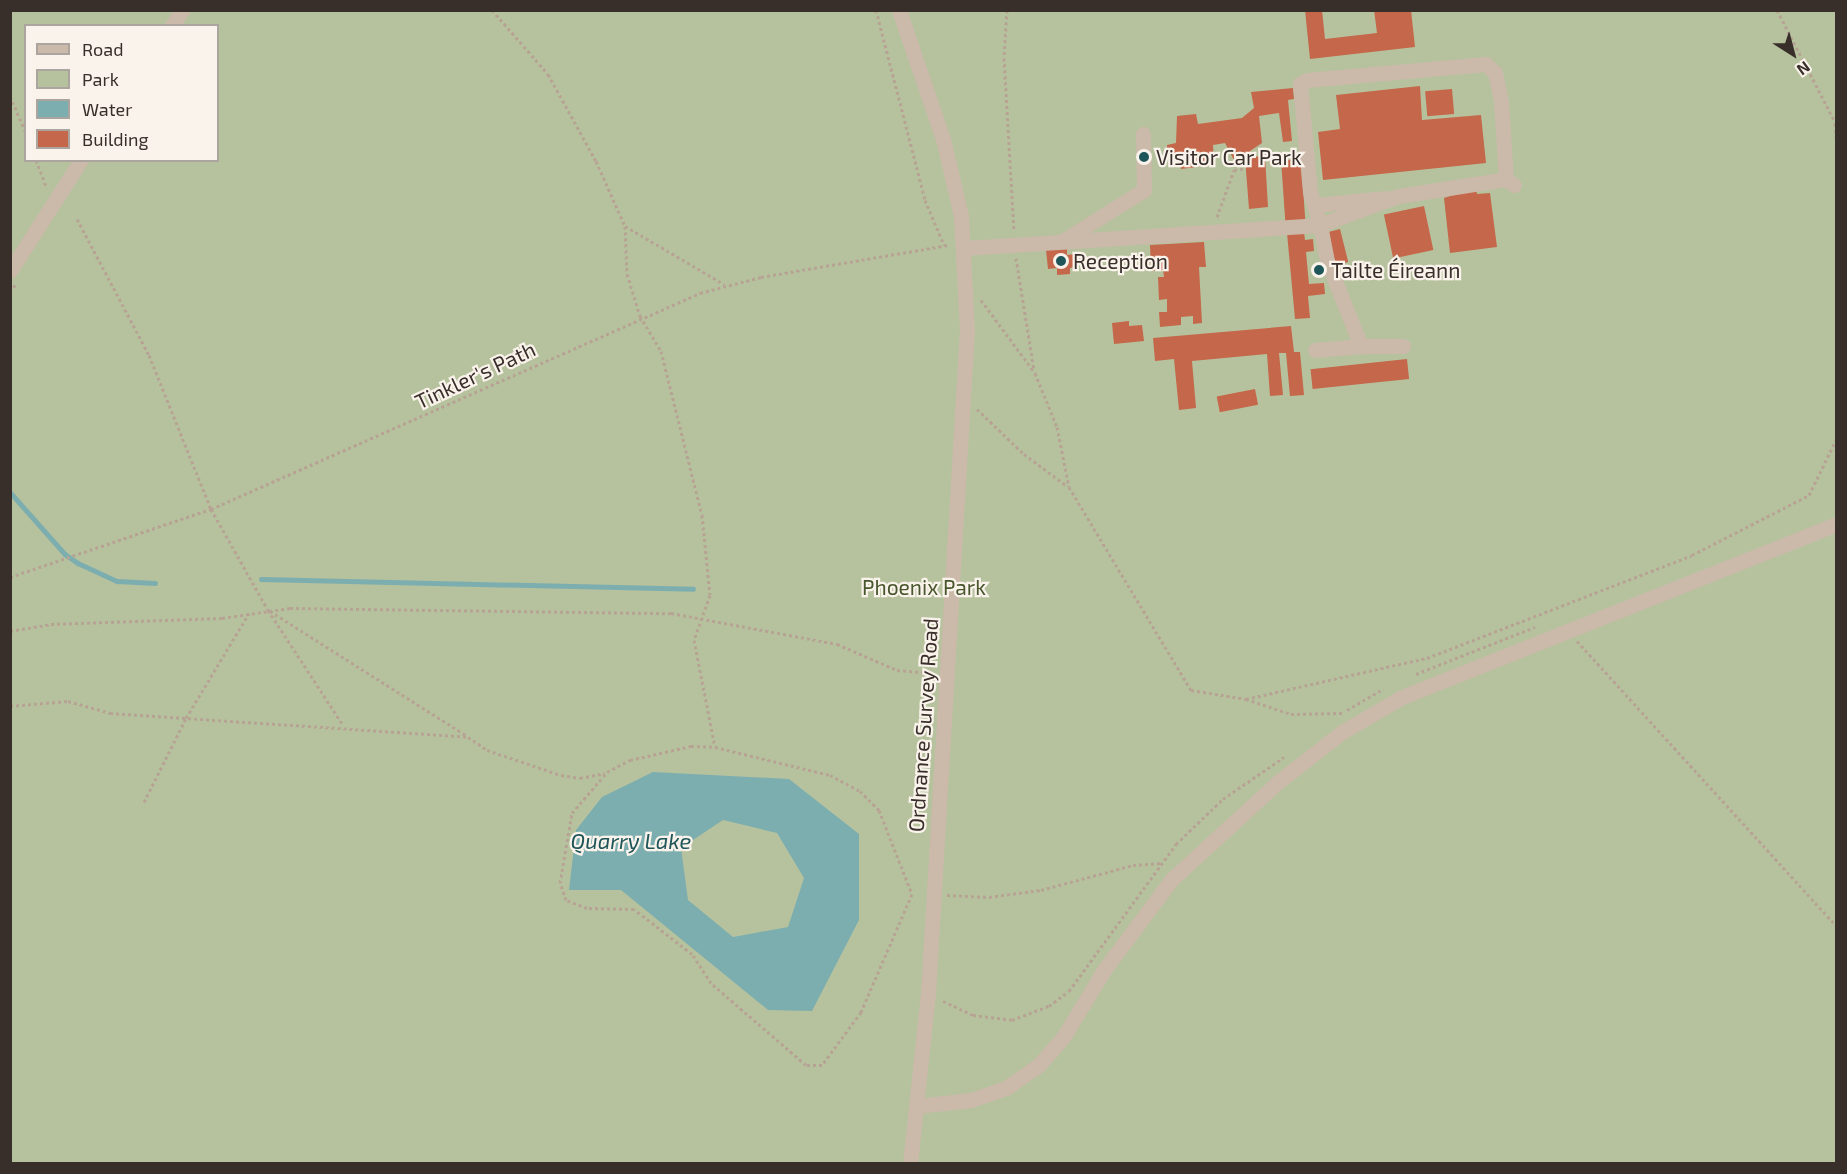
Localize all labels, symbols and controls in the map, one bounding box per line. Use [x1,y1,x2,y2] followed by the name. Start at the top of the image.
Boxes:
[24,24,219,162] legend
[1763,24,1823,84] north arrow
[82,38,123,60] text: Road
[1794,58,1814,80] text: N
[82,68,119,90] text: Park
[82,98,132,120] text: Water
[82,128,149,150] text: Building
[1156,144,1302,170] place label: Visitor Car Park
[1137,150,1151,164] marker: Visitor Car Park
[1073,248,1168,274] place label: Reception
[1054,254,1068,268] marker: Reception
[1331,257,1460,283] place label: Tailte Éireann
[1312,263,1326,277] marker: Tailte Éireann
[411,336,539,414] street label: Tinkler's Path
[862,574,986,600] park label: Phoenix Park
[903,617,943,833] street label: Ordnance Survey Road
[571,828,691,854] water label: Quarry Lake

